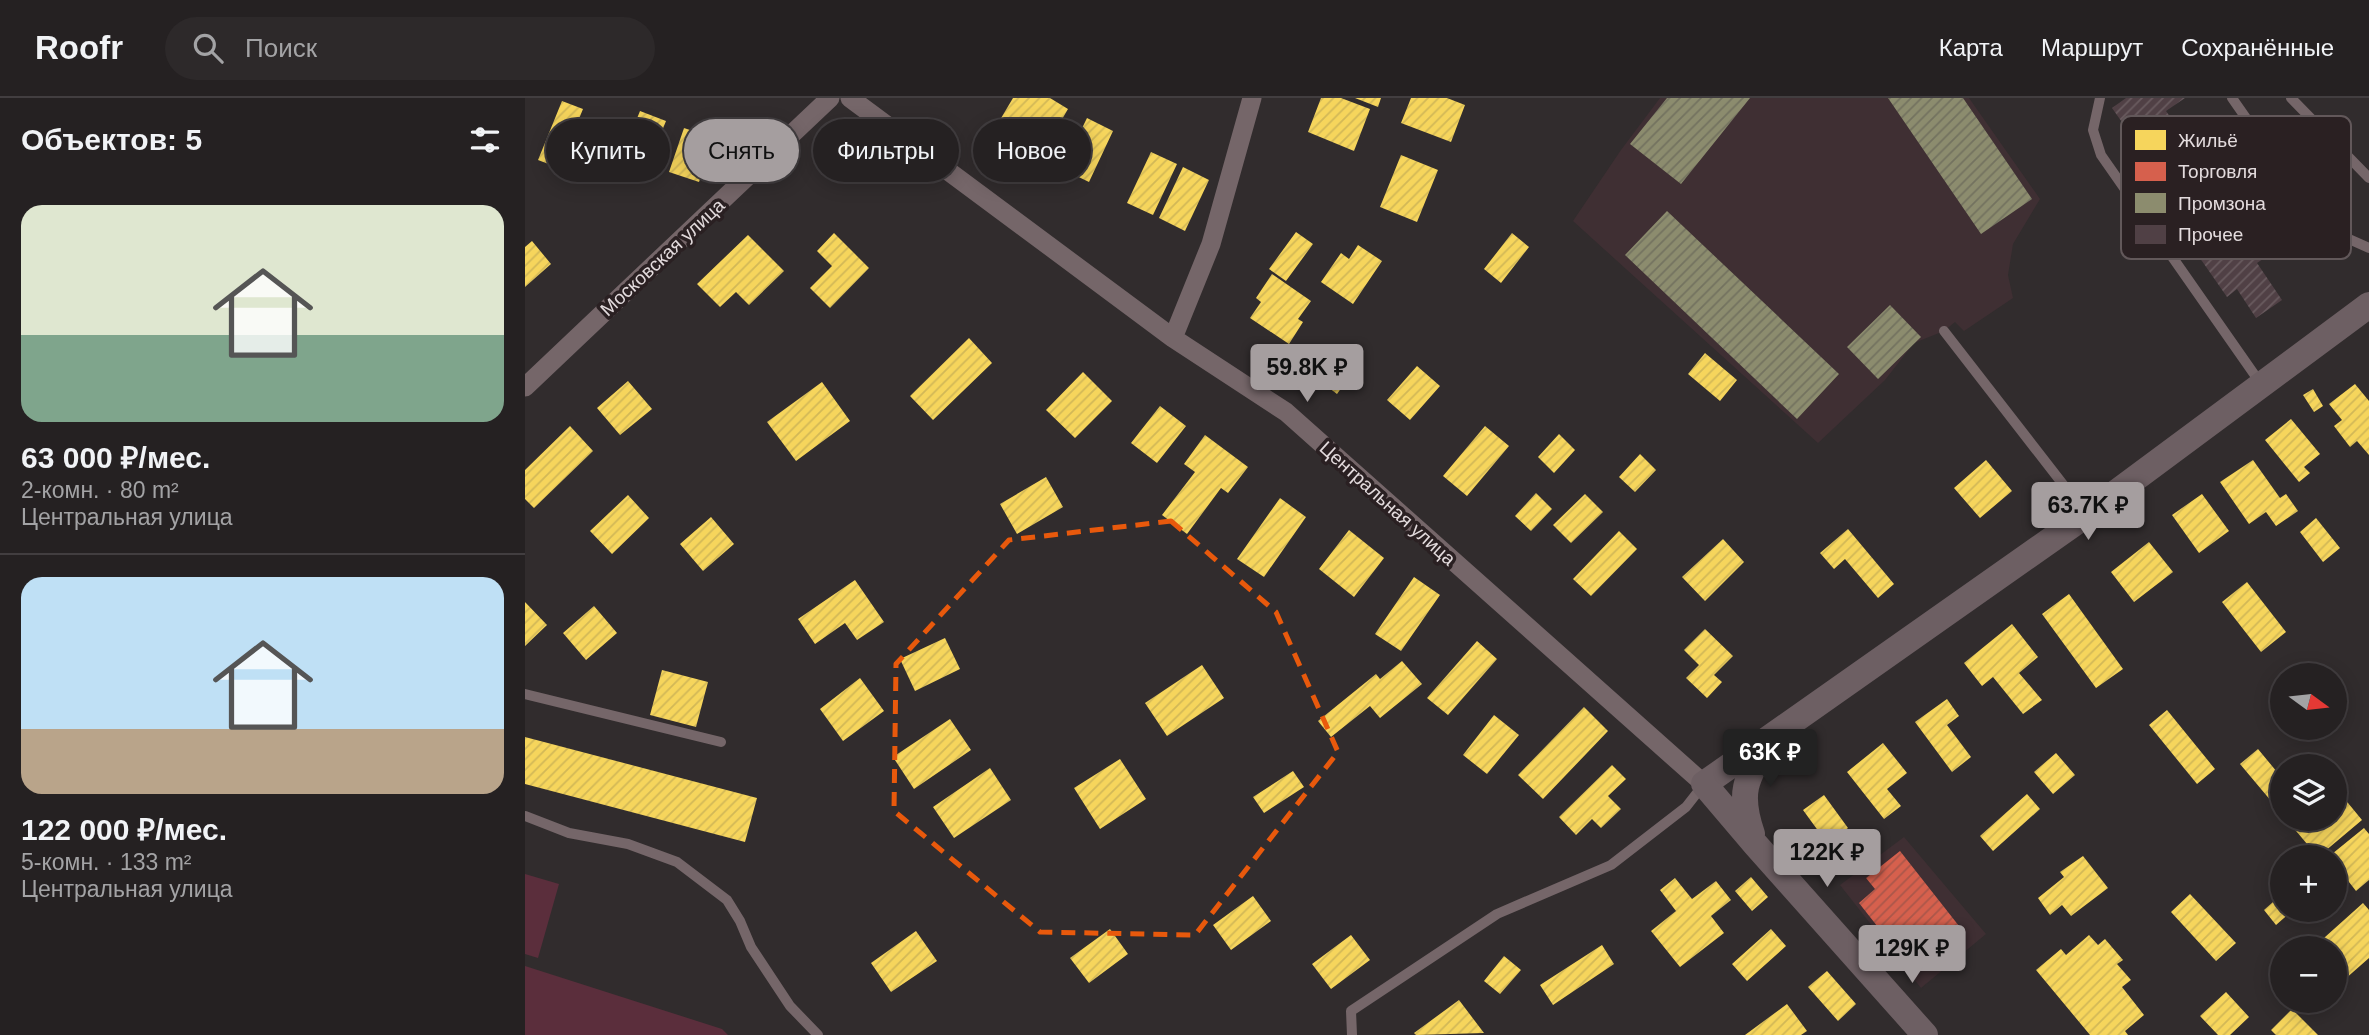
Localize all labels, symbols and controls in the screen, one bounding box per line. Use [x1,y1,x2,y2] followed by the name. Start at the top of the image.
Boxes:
[165,17,655,80] search box
[35,29,123,66] text: Roofr
[189,29,227,67] icon: search
[245,33,317,63] text: Поиск
[1939,34,2003,61] text: Карта
[2041,34,2143,61] text: Маршрут
[2181,34,2334,61] text: Сохранённые
[2121,116,2351,259] legend
[546,119,670,182] chip: Купить
[684,119,799,182] chip: Снять
[813,119,959,182] chip: Фильтры
[973,119,1091,182] chip: Новое
[466,121,504,159] icon: filters
[21,123,202,156] text: Объектов: 5
[2178,130,2238,151] text: Жильё
[2178,161,2257,182] text: Торговля
[2178,193,2266,214] text: Промзона
[596,194,729,320] street label: Московская улица
[2178,224,2243,245] text: Прочее
[200,250,326,376] icon: home
[1242,344,1372,404] pin: 59.8K ₽
[1266,354,1348,380] text: 59.8K ₽
[1316,437,1460,570] street label: Центральная улица
[21,441,210,474] text: 63 000 ₽/мес.
[21,477,179,503] text: 2-комн. · 80 m²
[2023,482,2153,542] pin: 63.7K ₽
[2047,492,2129,518] text: 63.7K ₽
[21,504,233,530] text: Центральная улица
[200,622,326,748] icon: home
[2270,663,2347,740] north arrow
[2270,663,2347,1013] map controls
[1721,730,1819,789] pin: 63K ₽
[1739,739,1801,765] text: 63K ₽
[2270,754,2347,831] button: layers
[21,813,227,846] text: 122 000 ₽/мес.
[1770,830,1884,889] pin: 122K ₽
[1790,839,1864,865] text: 122K ₽
[2270,845,2347,922] button: +
[21,849,192,875] text: 5-комн. · 133 m²
[21,876,233,902] text: Центральная улица
[1855,926,1969,985] pin: 129K ₽
[1875,935,1949,961] text: 129K ₽
[2270,936,2347,1013] button: −

